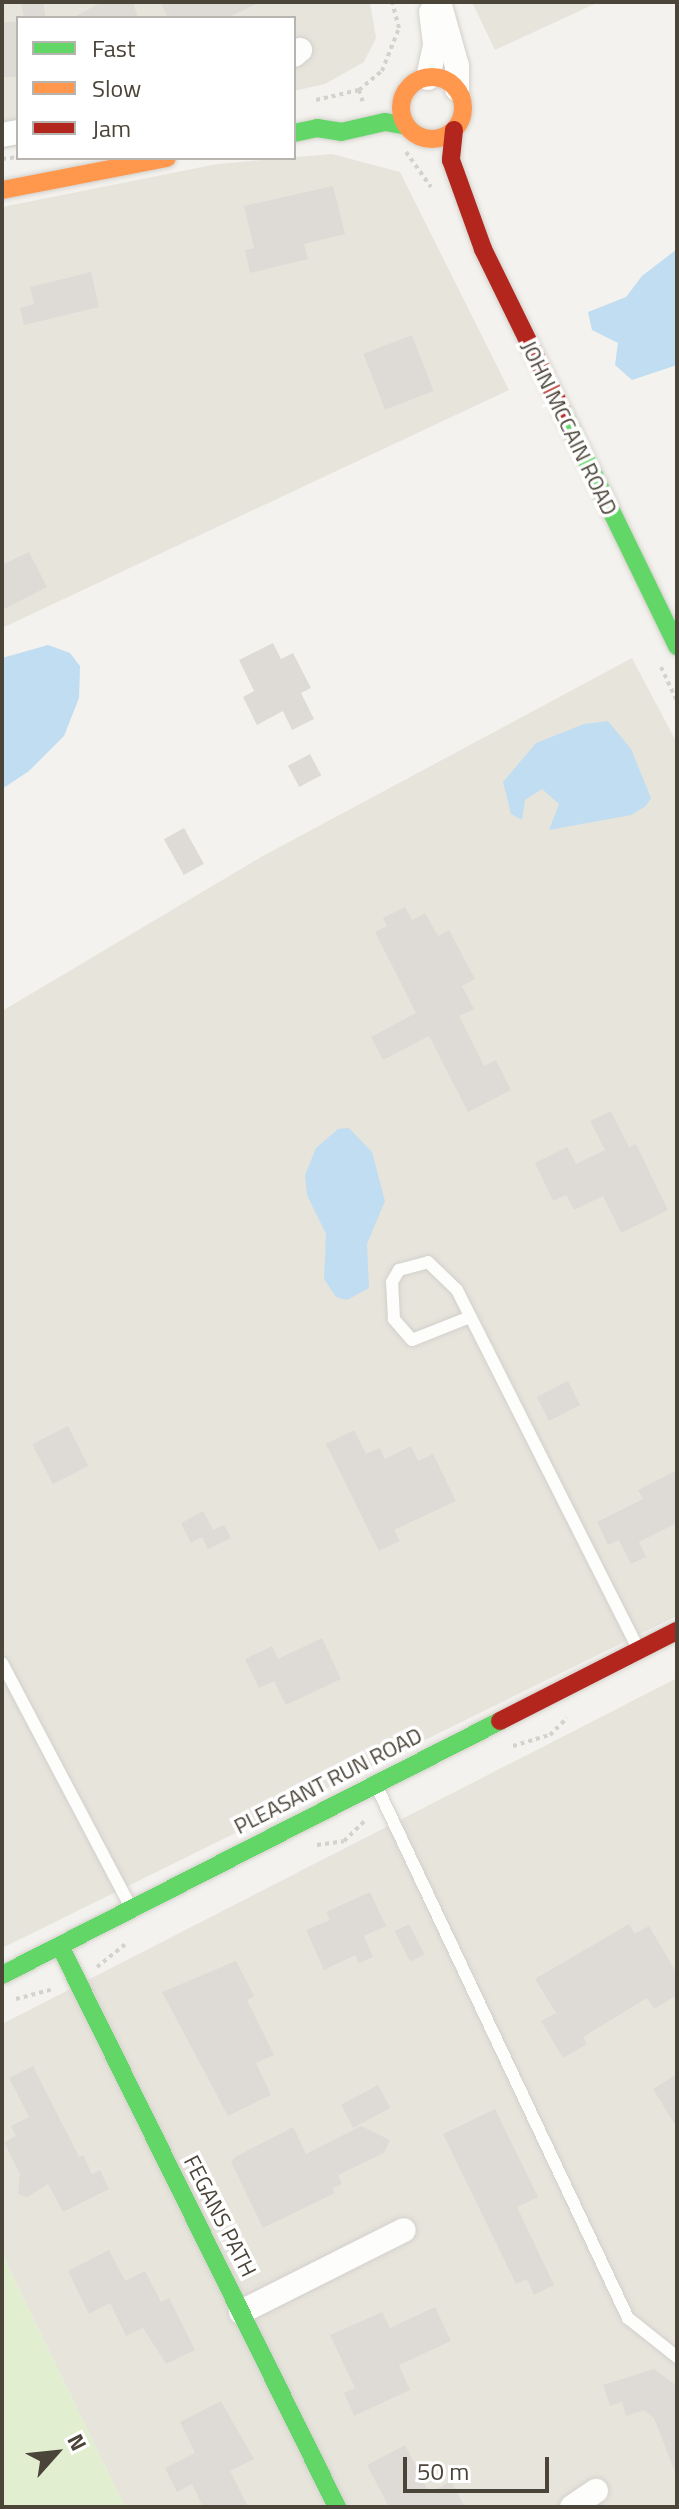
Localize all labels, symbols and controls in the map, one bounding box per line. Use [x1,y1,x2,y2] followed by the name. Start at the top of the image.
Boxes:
[16,16,296,160] legend
[92,30,135,66] text: Fast
[92,70,141,106] text: Slow
[92,110,131,146] text: Jam
[515,336,623,520] street label: JOHN MCCAIN ROAD
[230,1722,426,1840] street label: PLEASANT RUN ROAD
[178,2151,262,2281] street label: FEGANS PATH
[16,2413,96,2493] north arrow
[59,2428,96,2457] text: N
[407,2441,553,2491] scale bar
[417,2453,469,2489] text: 50 m

